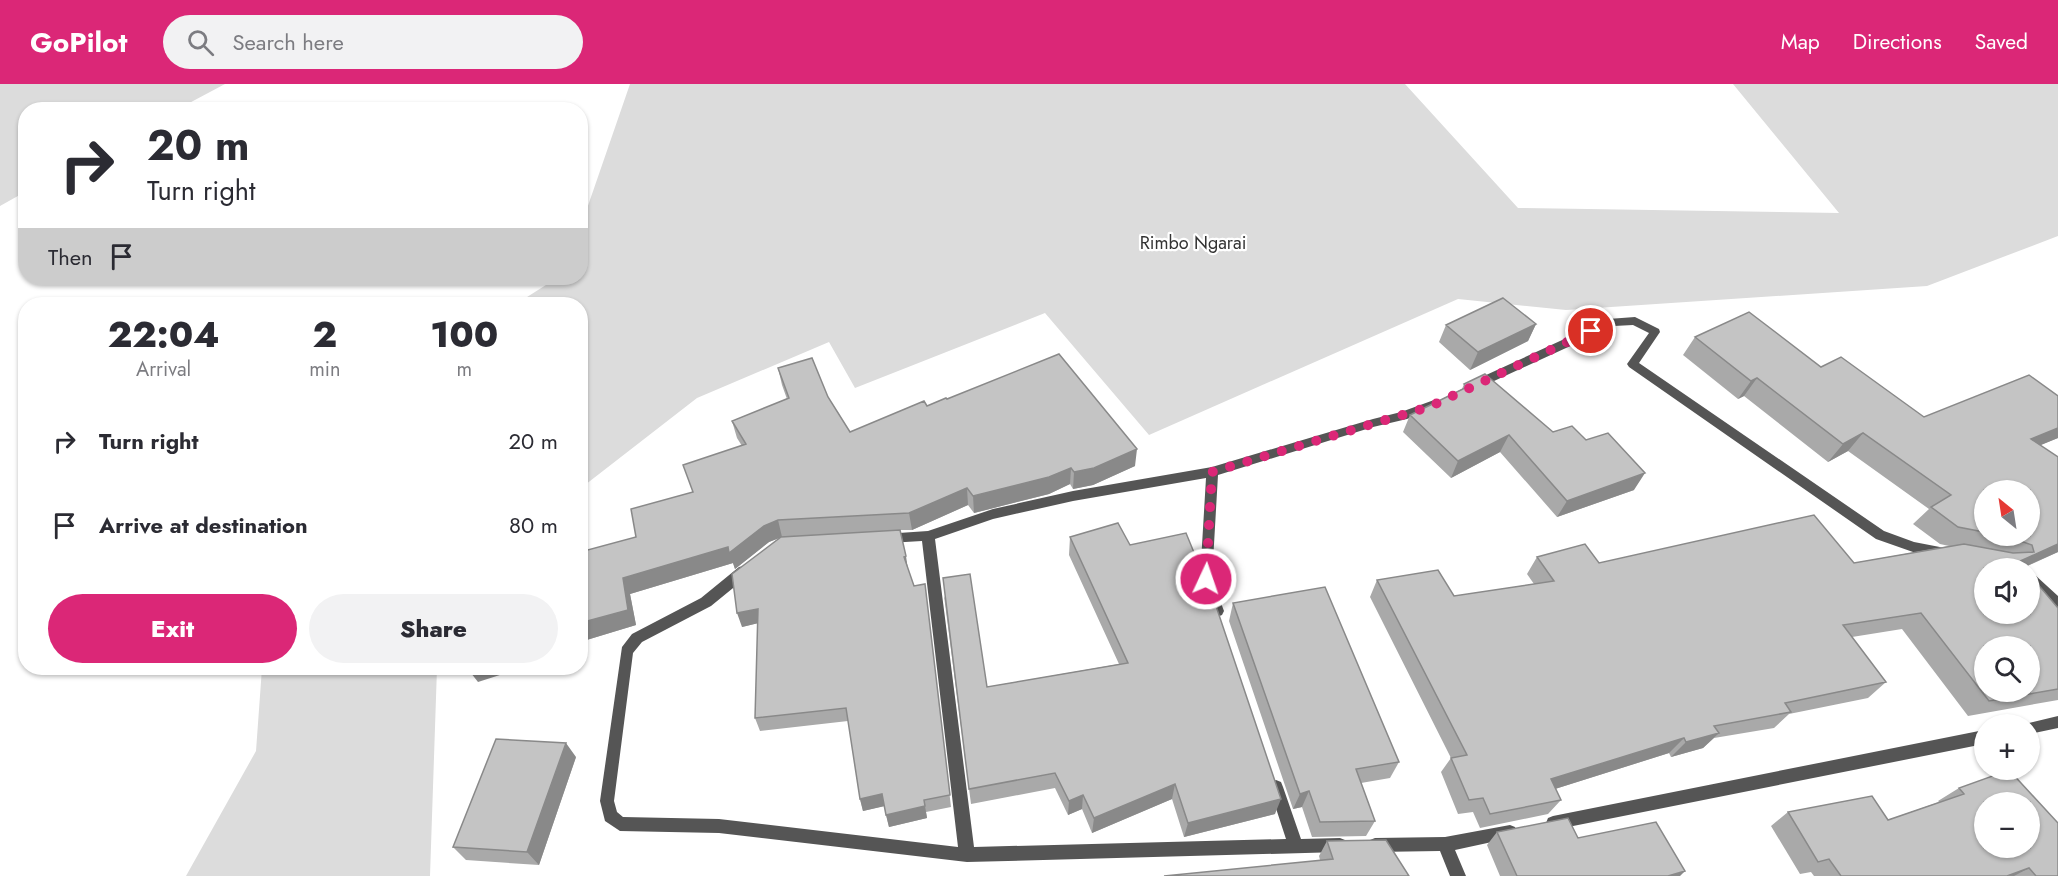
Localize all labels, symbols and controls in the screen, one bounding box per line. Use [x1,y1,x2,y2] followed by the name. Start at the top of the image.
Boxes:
[163,15,583,69] search box
[30,22,127,63] text: GoPilot
[184,26,217,59] icon: search
[232,26,344,58] text: Search here
[1781,27,1820,57] text: Map
[1853,27,1942,57] text: Directions
[1975,27,2028,57] text: Saved
[147,115,249,176] text: 20 m
[48,126,126,204] icon: right
[147,171,255,210] text: Turn right
[1140,230,1246,256] park label: Rimbo Ngarai
[105,240,138,273] icon: arrive
[48,241,93,273] text: Then
[1565,305,1616,356] pin
[108,308,220,360] text: 22:04
[313,308,337,360] text: 2
[430,308,498,360] text: 100
[1574,314,1607,347] icon: arrive
[136,355,191,384] text: Arrival
[309,355,341,384] text: min
[456,355,472,384] text: m
[48,425,81,458] icon: right
[99,425,199,457] text: Turn right
[509,425,558,457] text: 20 m
[1974,480,2040,546] north arrow
[1974,480,2040,858] map controls
[48,509,81,542] icon: arrive
[99,509,308,541] text: Arrive at destination
[509,509,558,541] text: 80 m
[1174,547,1238,611] position arrow
[1974,558,2040,624] button: sound
[48,594,297,663] button: Exit
[309,594,558,663] button: Share
[1974,636,2040,702] button: search
[1974,714,2040,780] button: +
[1974,792,2040,858] button: −

